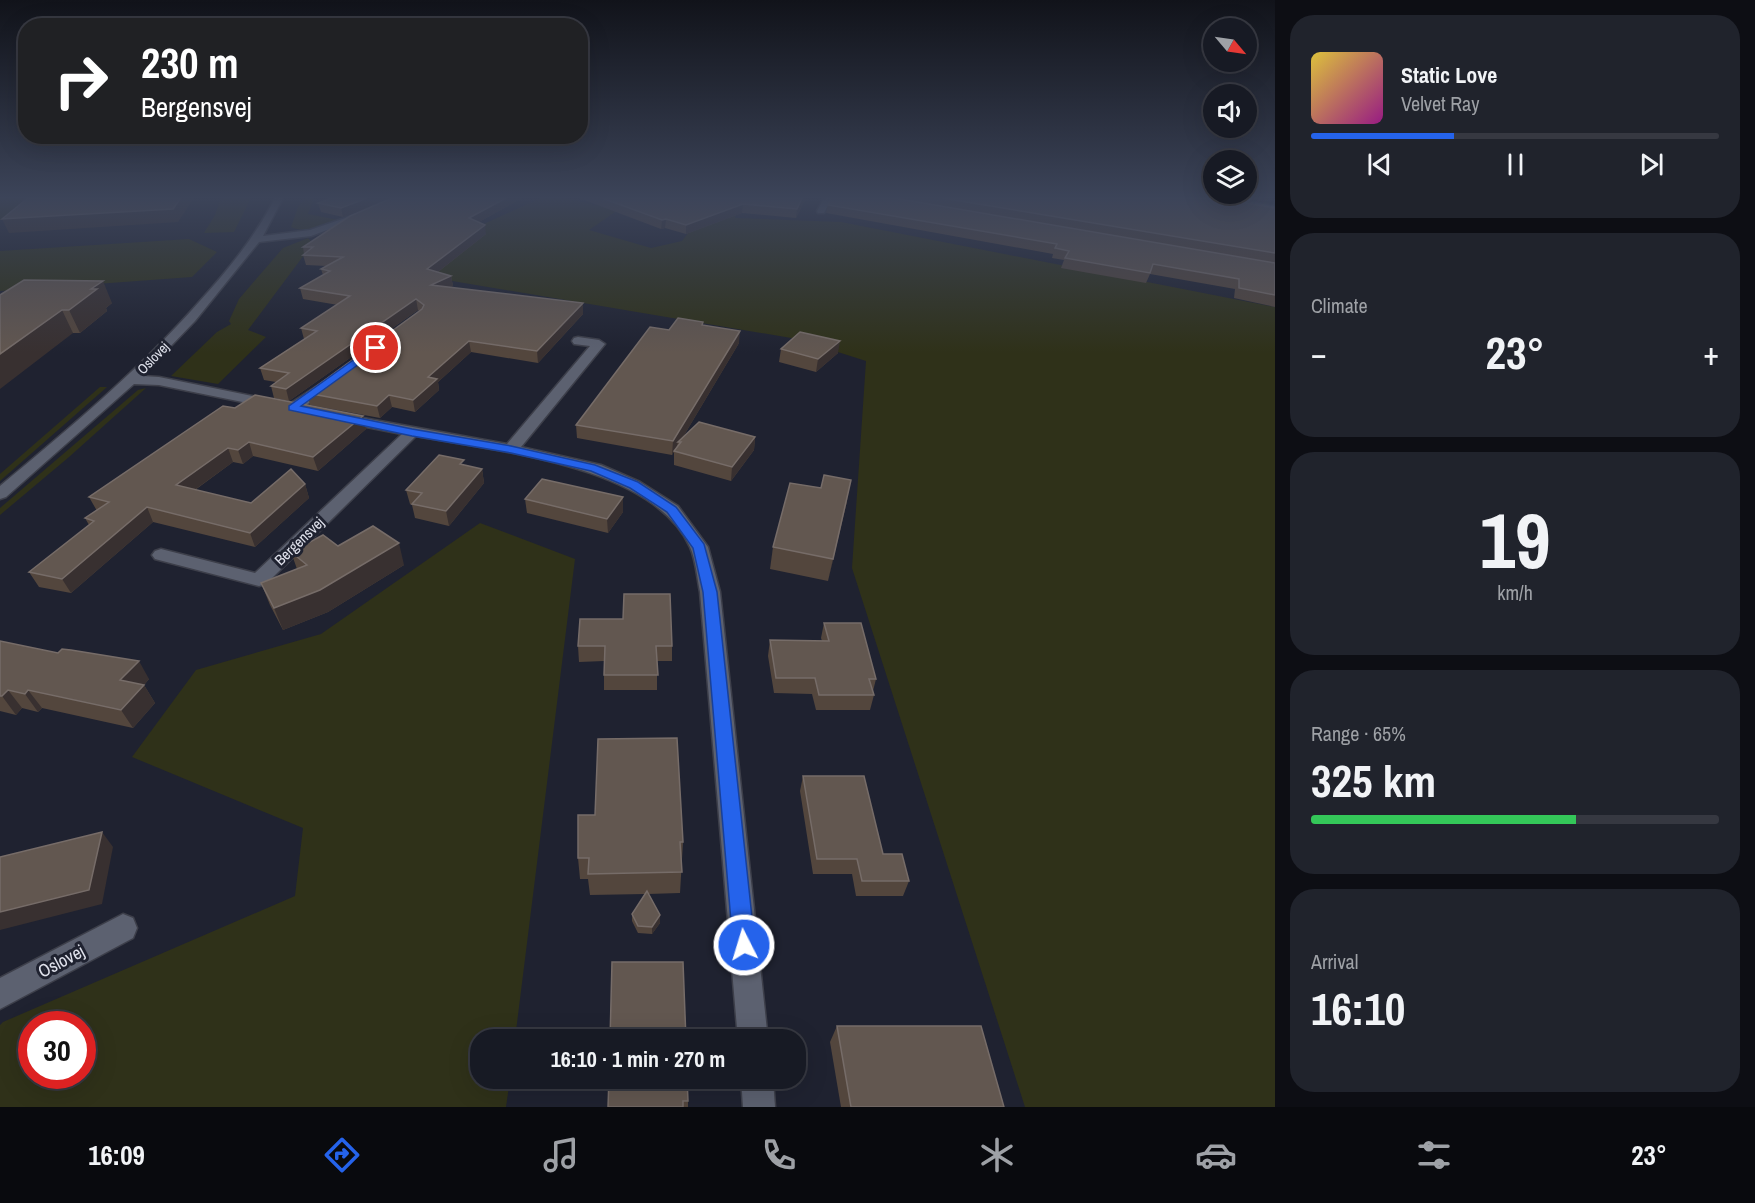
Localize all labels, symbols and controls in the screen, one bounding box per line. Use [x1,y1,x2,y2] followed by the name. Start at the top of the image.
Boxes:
[1203,18,1257,72] north arrow
[1203,18,1257,204] map controls
[141,35,239,91] text: 230 m
[42,42,120,120] icon: right
[1401,60,1497,90] text: Static Love
[1203,84,1257,138] button: sound
[141,89,252,125] text: Bergensvej
[1401,90,1479,117] text: Velvet Ray
[1363,148,1396,181] icon: previous
[1499,148,1532,181] icon: pause
[1635,148,1668,181] icon: next
[1203,150,1257,204] button: layers
[1311,292,1368,319] text: Climate
[350,322,401,373] pin
[1485,322,1545,383] text: 23°
[359,331,392,364] icon: arrive
[1311,331,1327,375] text: −
[1703,331,1719,375] text: +
[133,338,173,378] street label: Oslovej
[1479,487,1551,592] text: 19
[270,512,328,570] street label: Bergensvej
[1497,579,1533,606] text: km/h
[1311,720,1406,747] text: Range · 65%
[1311,750,1436,811] text: 325 km
[712,913,776,977] position arrow
[33,938,89,984] street label: Oslovej
[1311,948,1358,975] text: Arrival
[1311,978,1405,1039] text: 16:10
[18,1011,96,1089] speed limit sign: 30
[551,1044,725,1074] text: 16:10 · 1 min · 270 m
[321,1134,363,1176] icon: directions
[540,1134,582,1176] icon: music
[758,1134,800,1176] icon: phone
[976,1134,1018,1176] icon: climate
[1195,1134,1237,1176] icon: car
[1413,1134,1455,1176] icon: filters
[88,1137,145,1173] text: 16:09
[1631,1137,1667,1173] text: 23°

